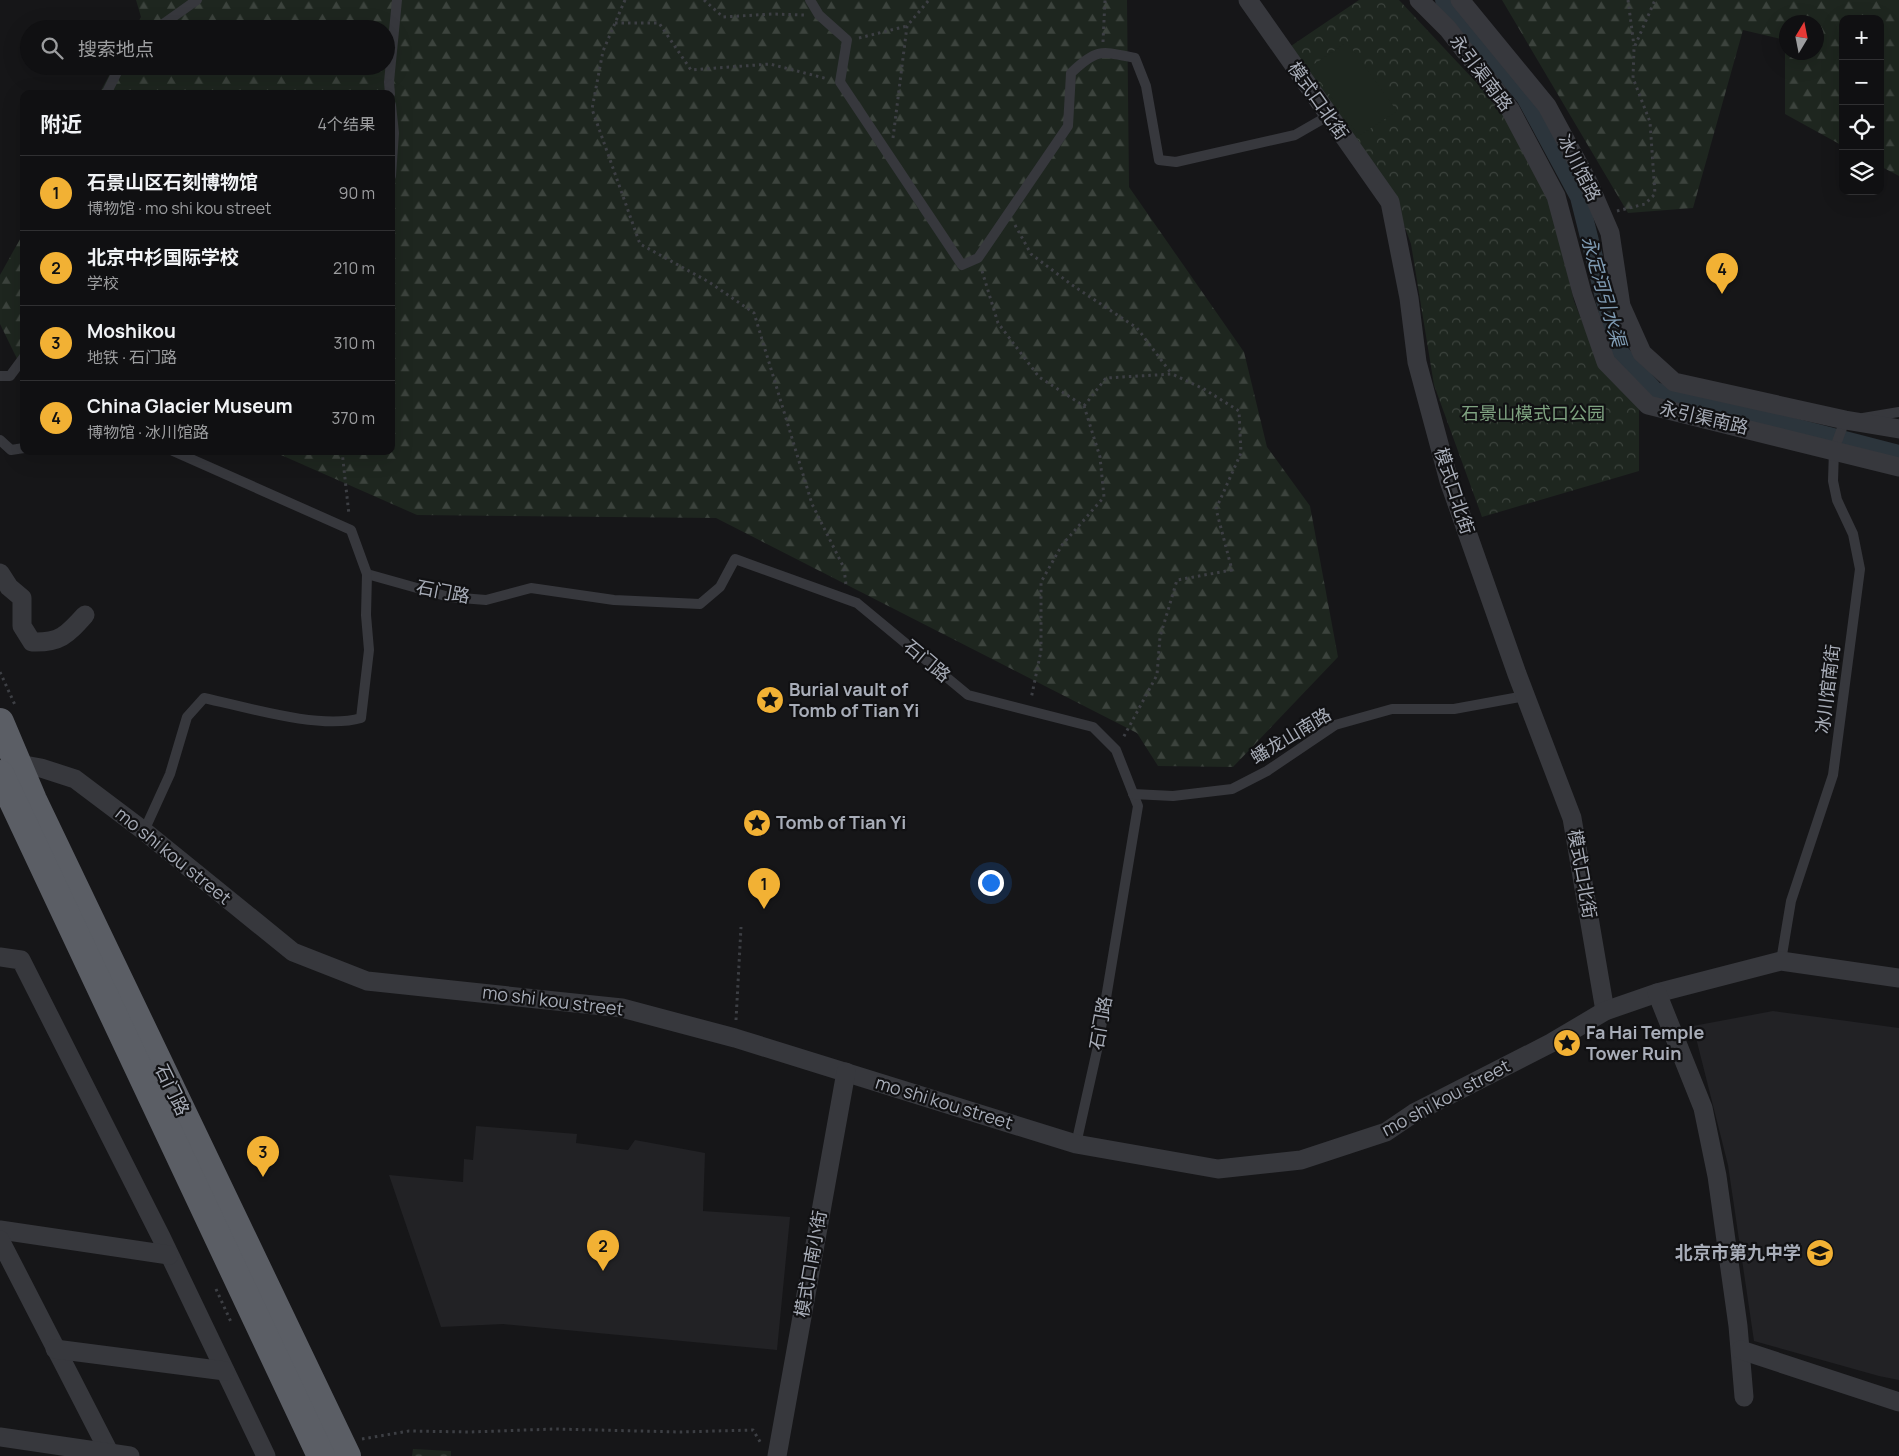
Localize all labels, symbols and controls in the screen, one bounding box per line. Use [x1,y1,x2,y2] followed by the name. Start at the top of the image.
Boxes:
[1779,15,1824,60] north arrow
[1839,15,1884,195] map controls
[1839,15,1884,60] button: +
[20,20,395,75] search box
[1445,29,1518,116] street label: 永引渠南路
[38,34,66,62] icon: search
[78,36,154,62] text: 搜索地点
[1283,57,1354,144] street label: 模式口北街
[1839,60,1884,105] button: −
[1839,105,1884,150] button: locate
[40,110,82,138] text: 附近
[318,113,375,135] text: 4个结果
[1553,130,1607,205] street label: 冰川馆路
[1839,150,1884,195] button: layers
[87,169,258,195] text: 石景山区石刻博物馆
[52,182,60,204] text: 1
[339,182,375,204] text: 90 m
[87,197,272,219] text: 博物馆 · mo shi kou street
[1576,233,1633,352] water label: 永定河引水渠
[87,244,239,270] text: 北京中杉国际学校
[1706,253,1738,294] pin: 4
[51,257,61,279] text: 2
[333,257,375,279] text: 210 m
[87,272,119,294] text: 学校
[87,318,176,344] text: Moshikou
[51,332,61,354] text: 3
[333,332,375,354] text: 310 m
[87,346,177,368] text: 地铁 · 石门路
[87,393,293,419] text: China Glacier Museum
[1658,395,1751,439] street label: 永引渠南路
[1461,401,1605,425] park label: 石景山模式口公园
[51,407,61,429] text: 4
[332,407,375,429] text: 370 m
[87,421,209,443] text: 博物馆 · 冰川馆路
[1430,444,1480,537] street label: 模式口北街
[414,574,472,608] street label: 石门路
[899,634,956,687] street label: 石门路
[1810,643,1844,735] street label: 冰川馆南街
[789,677,919,722] place label: Burial vault of Tomb of Tian Yi
[755,685,785,715] place icon: Burial vault of Tomb of Tian Yi
[1246,702,1335,769] street label: 蟠龙山南路
[111,801,236,909] street label: mo shi kou street
[742,808,772,838] place icon: Tomb of Tian Yi
[776,810,906,834] place label: Tomb of Tian Yi
[1563,827,1603,920] street label: 模式口北街
[748,868,780,909] pin: 1
[978,870,1004,896] your location
[481,979,625,1021] street label: mo shi kou street
[1084,994,1117,1051] street label: 石门路
[1586,1020,1704,1065] place label: Fa Hai Temple Tower Ruin
[1552,1028,1582,1058] place icon: Fa Hai Temple Tower Ruin
[1377,1053,1514,1141] street label: mo shi kou street
[150,1060,196,1119] street label: 石门路
[873,1070,1016,1134] street label: mo shi kou street
[247,1136,279,1177] pin: 3
[789,1209,831,1319] street label: 模式口南小街
[587,1230,619,1271] pin: 2
[1805,1238,1835,1268] school or university icon: 北京市第九中学
[1675,1240,1801,1264] place label: 北京市第九中学

